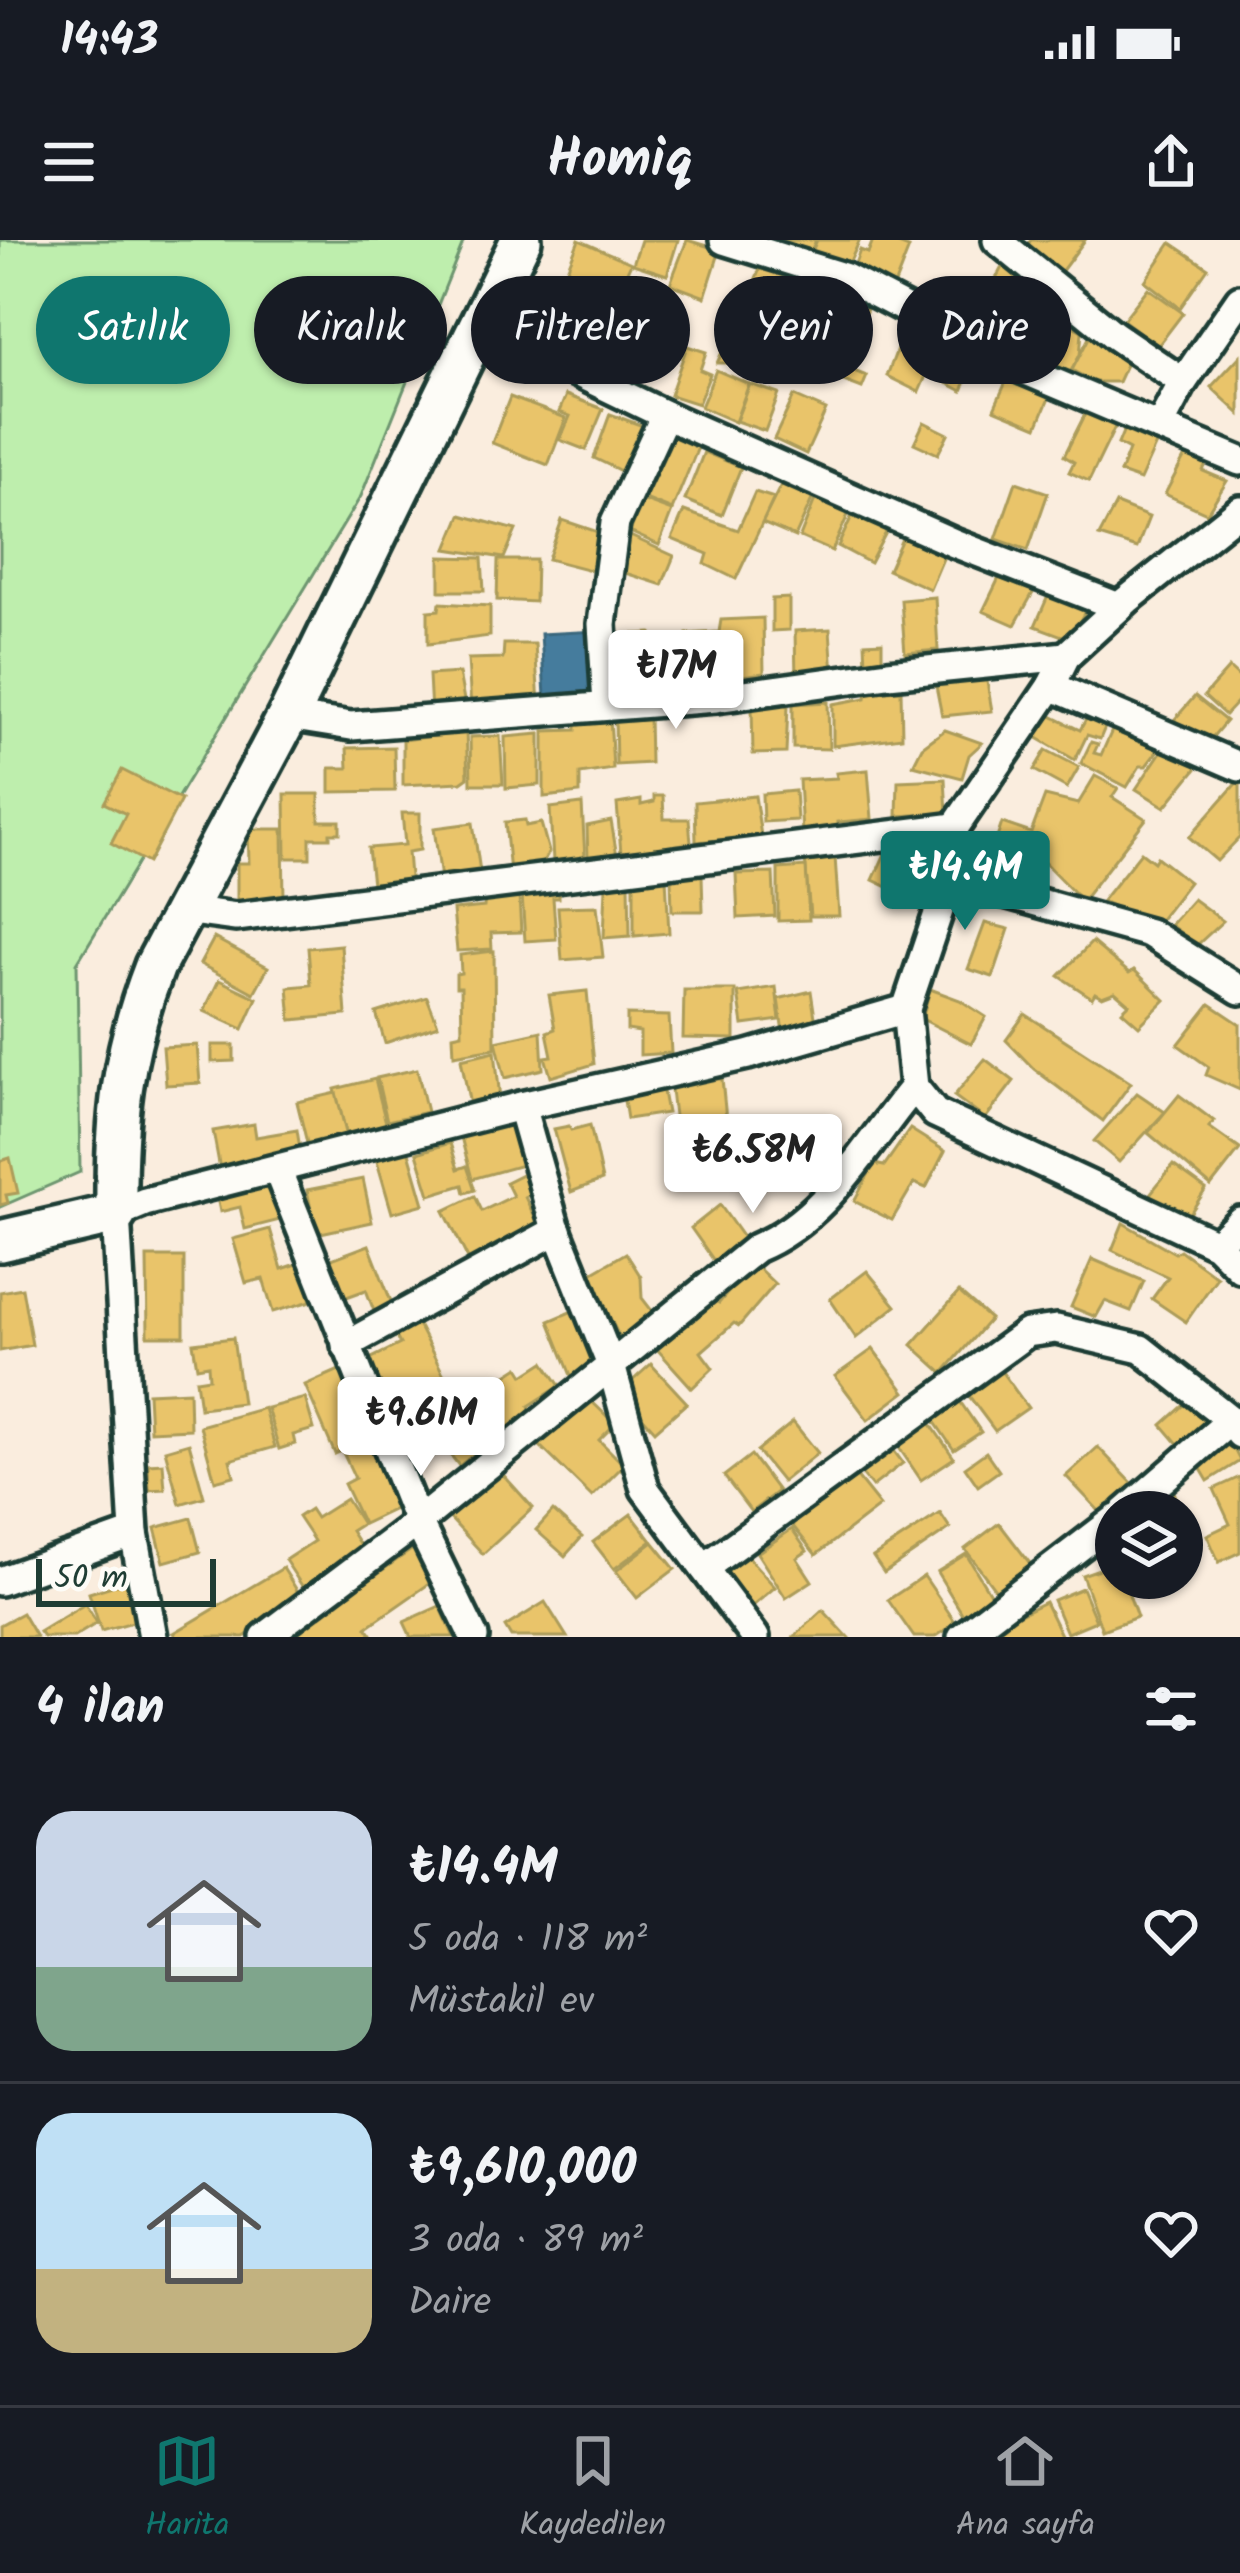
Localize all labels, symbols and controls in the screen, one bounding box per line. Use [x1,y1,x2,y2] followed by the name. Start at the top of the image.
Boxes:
[60,6,158,78] text: 14:43
[547,119,693,205] text: Homiq
[36,129,102,195] icon: menu
[1138,129,1204,195] icon: share
[36,276,230,384] chip: Satılık
[254,276,447,384] chip: Kiralık
[471,276,690,384] chip: Filtreler
[714,276,873,384] chip: Yeni
[897,276,1071,384] chip: Daire
[605,630,747,732] pin: ₺17M
[635,638,717,700] text: ₺17M
[867,831,1063,933] pin: ₺14.4M
[908,839,1022,901] text: ₺14.4M
[655,1114,851,1216] pin: ₺6.58M
[691,1122,815,1184] text: ₺6.58M
[323,1377,519,1479] pin: ₺9.61M
[365,1385,477,1447] text: ₺9.61M
[1095,1491,1203,1599] map controls
[1095,1491,1203,1599] button: layers
[36,1553,216,1606] scale bar
[54,1553,128,1606] text: 50 m
[36,1669,165,1750] text: 4 ilan
[1138,1676,1204,1742] icon: filters
[408,1829,558,1910] text: ₺14.4M
[132,1859,276,2003] icon: home
[1138,1898,1204,1964] icon: heart
[408,1910,647,1972] text: 5 oda · 118 m²
[408,1972,594,2034] text: Müstakil ev
[408,2130,636,2211] text: ₺9,610,000
[132,2161,276,2305] icon: home
[1138,2200,1204,2266] icon: heart
[408,2211,643,2273] text: 3 oda · 89 m²
[408,2273,491,2335] text: Daire
[145,2428,230,2553] tab: Harita
[519,2428,666,2553] tab: Kaydedilen
[956,2428,1095,2553] tab: Ana sayfa

